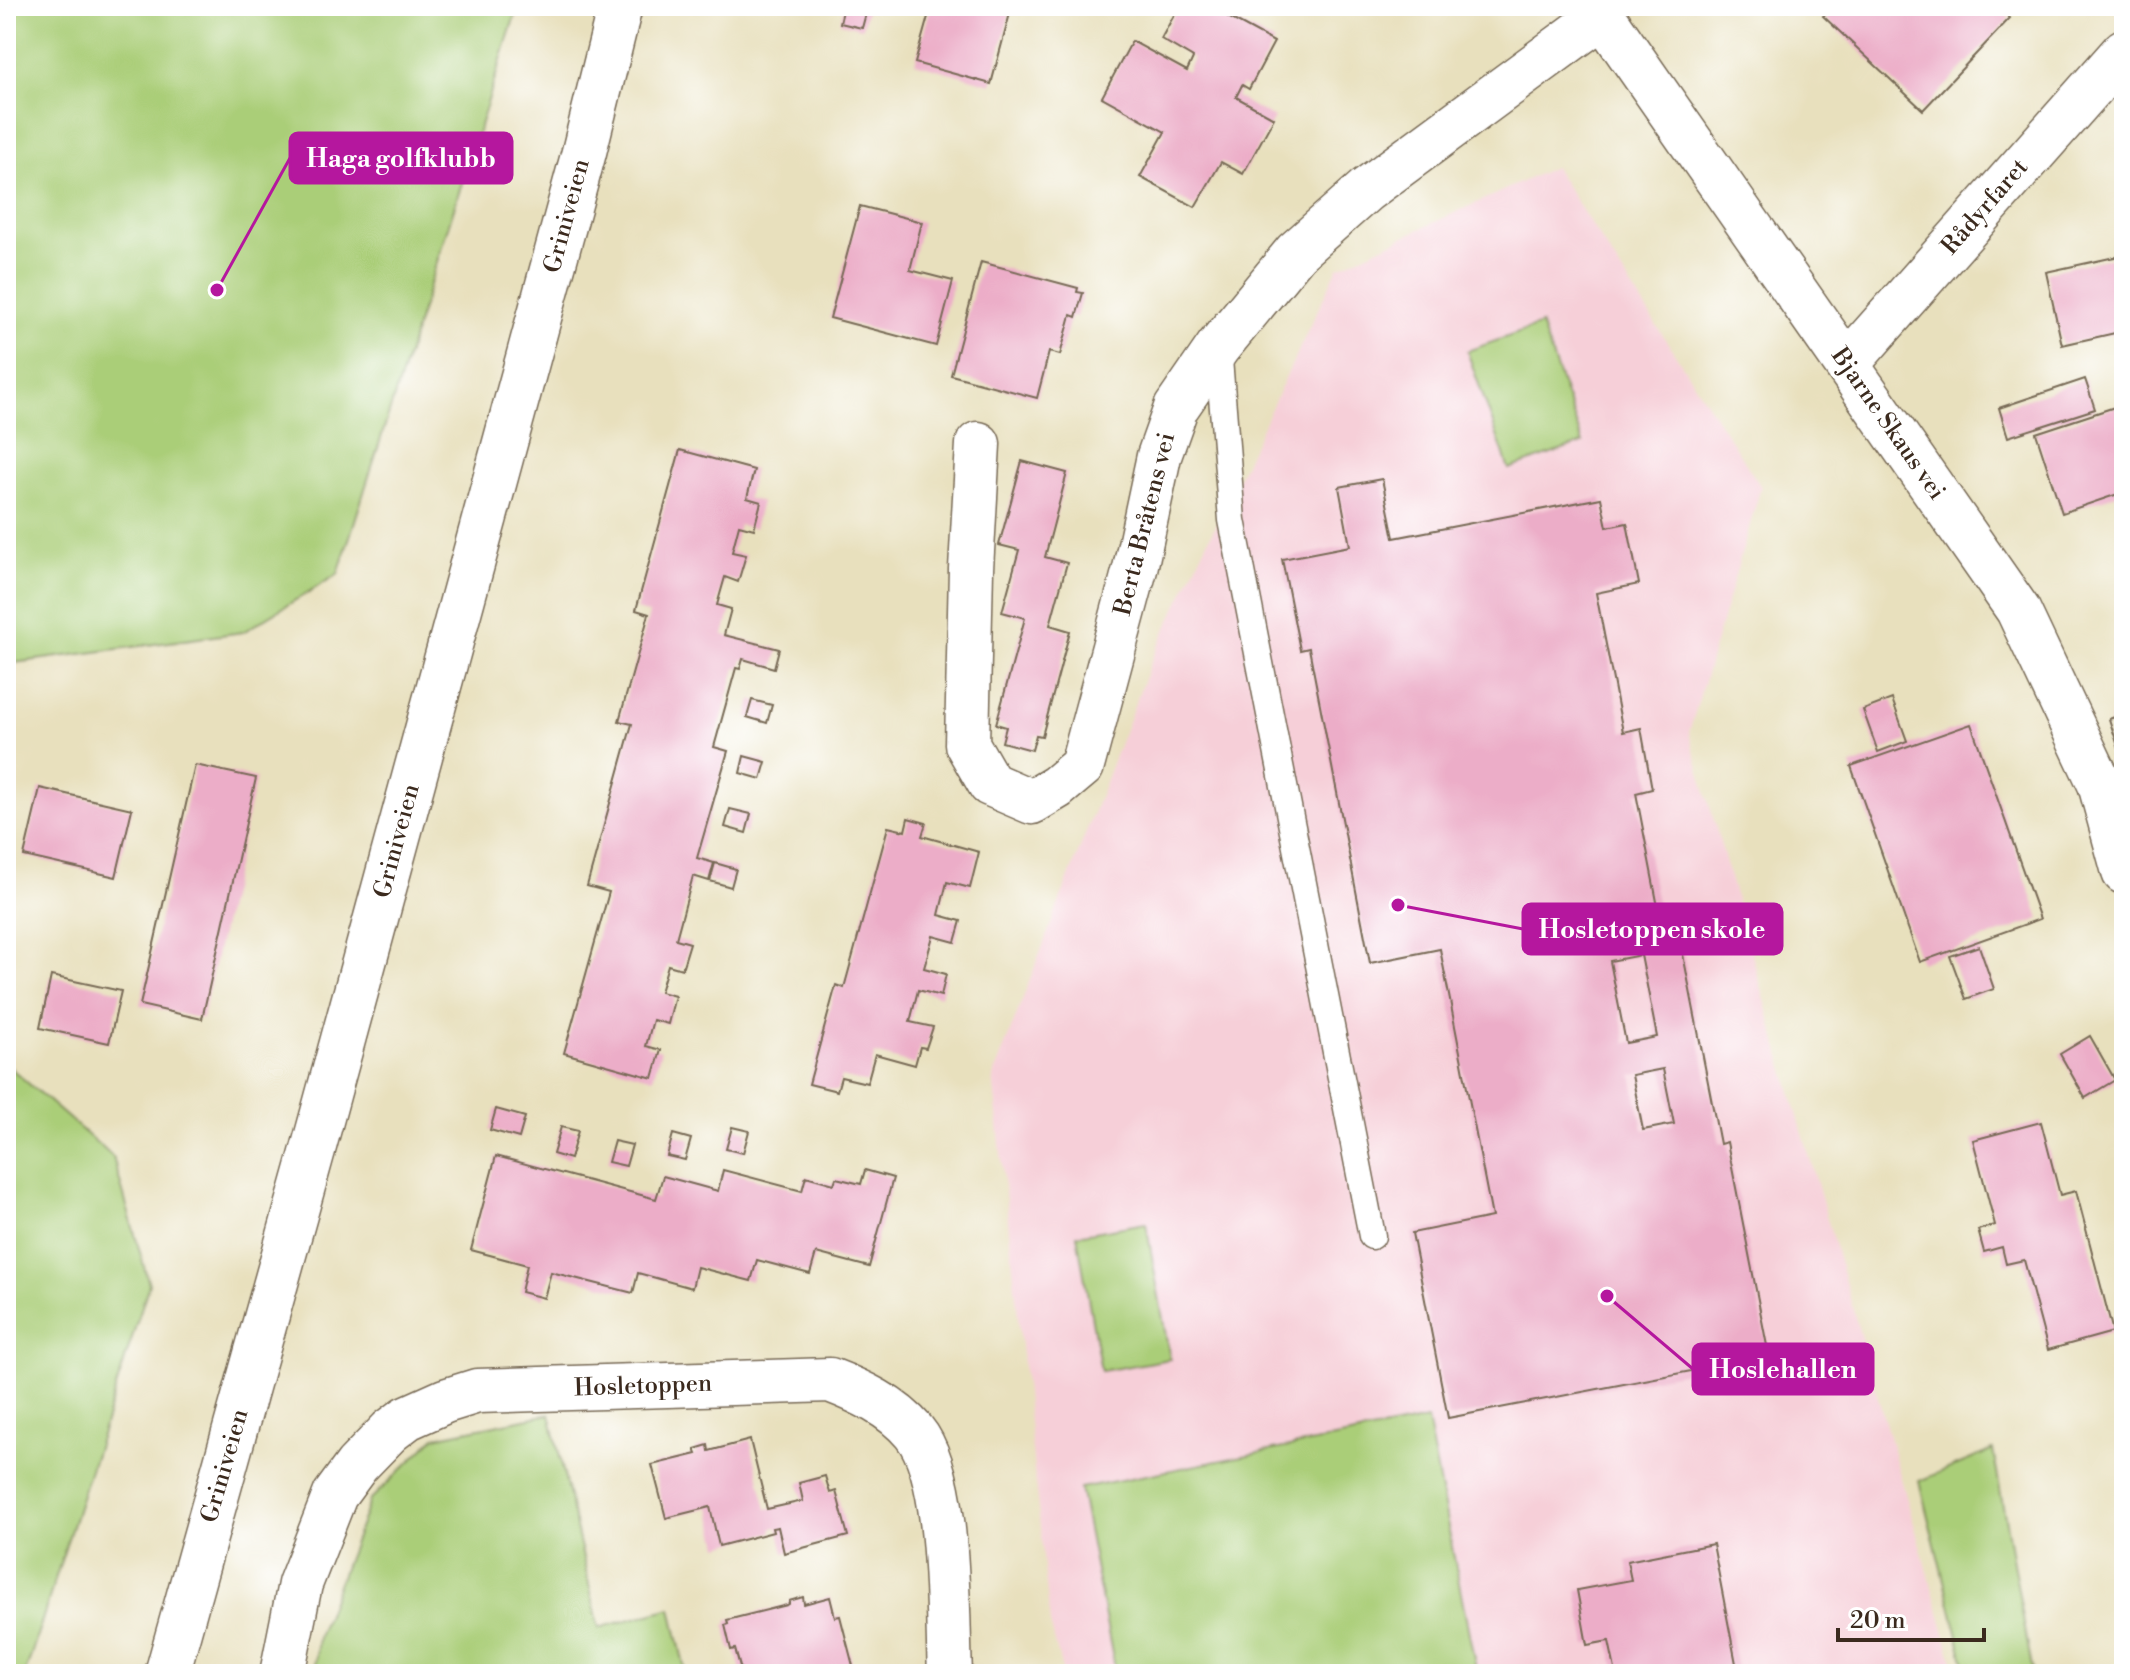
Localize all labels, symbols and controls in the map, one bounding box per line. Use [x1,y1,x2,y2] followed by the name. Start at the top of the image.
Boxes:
[290,133,512,183] callout: Haga golfklubb
[306,143,496,175] text: Haga golfklubb
[1935,152,2035,261] street label: Rådyrfaret
[537,156,597,276] street label: Griniveien
[1824,341,1952,506] street label: Bjarne Skaus vei
[1108,430,1182,619] street label: Berta Bråtens vei
[367,781,427,901] street label: Griniveien
[1523,904,1782,954] callout: Hosletoppen skole
[1538,914,1766,946] text: Hosletoppen skole
[1693,1344,1873,1394] callout: Hoslehallen
[1709,1354,1857,1386] text: Hoslehallen
[573,1369,713,1403] street label: Hosletoppen
[194,1406,256,1526] street label: Griniveien
[1838,1592,1984,1642] scale bar
[1850,1606,1906,1636] text: 20 m

